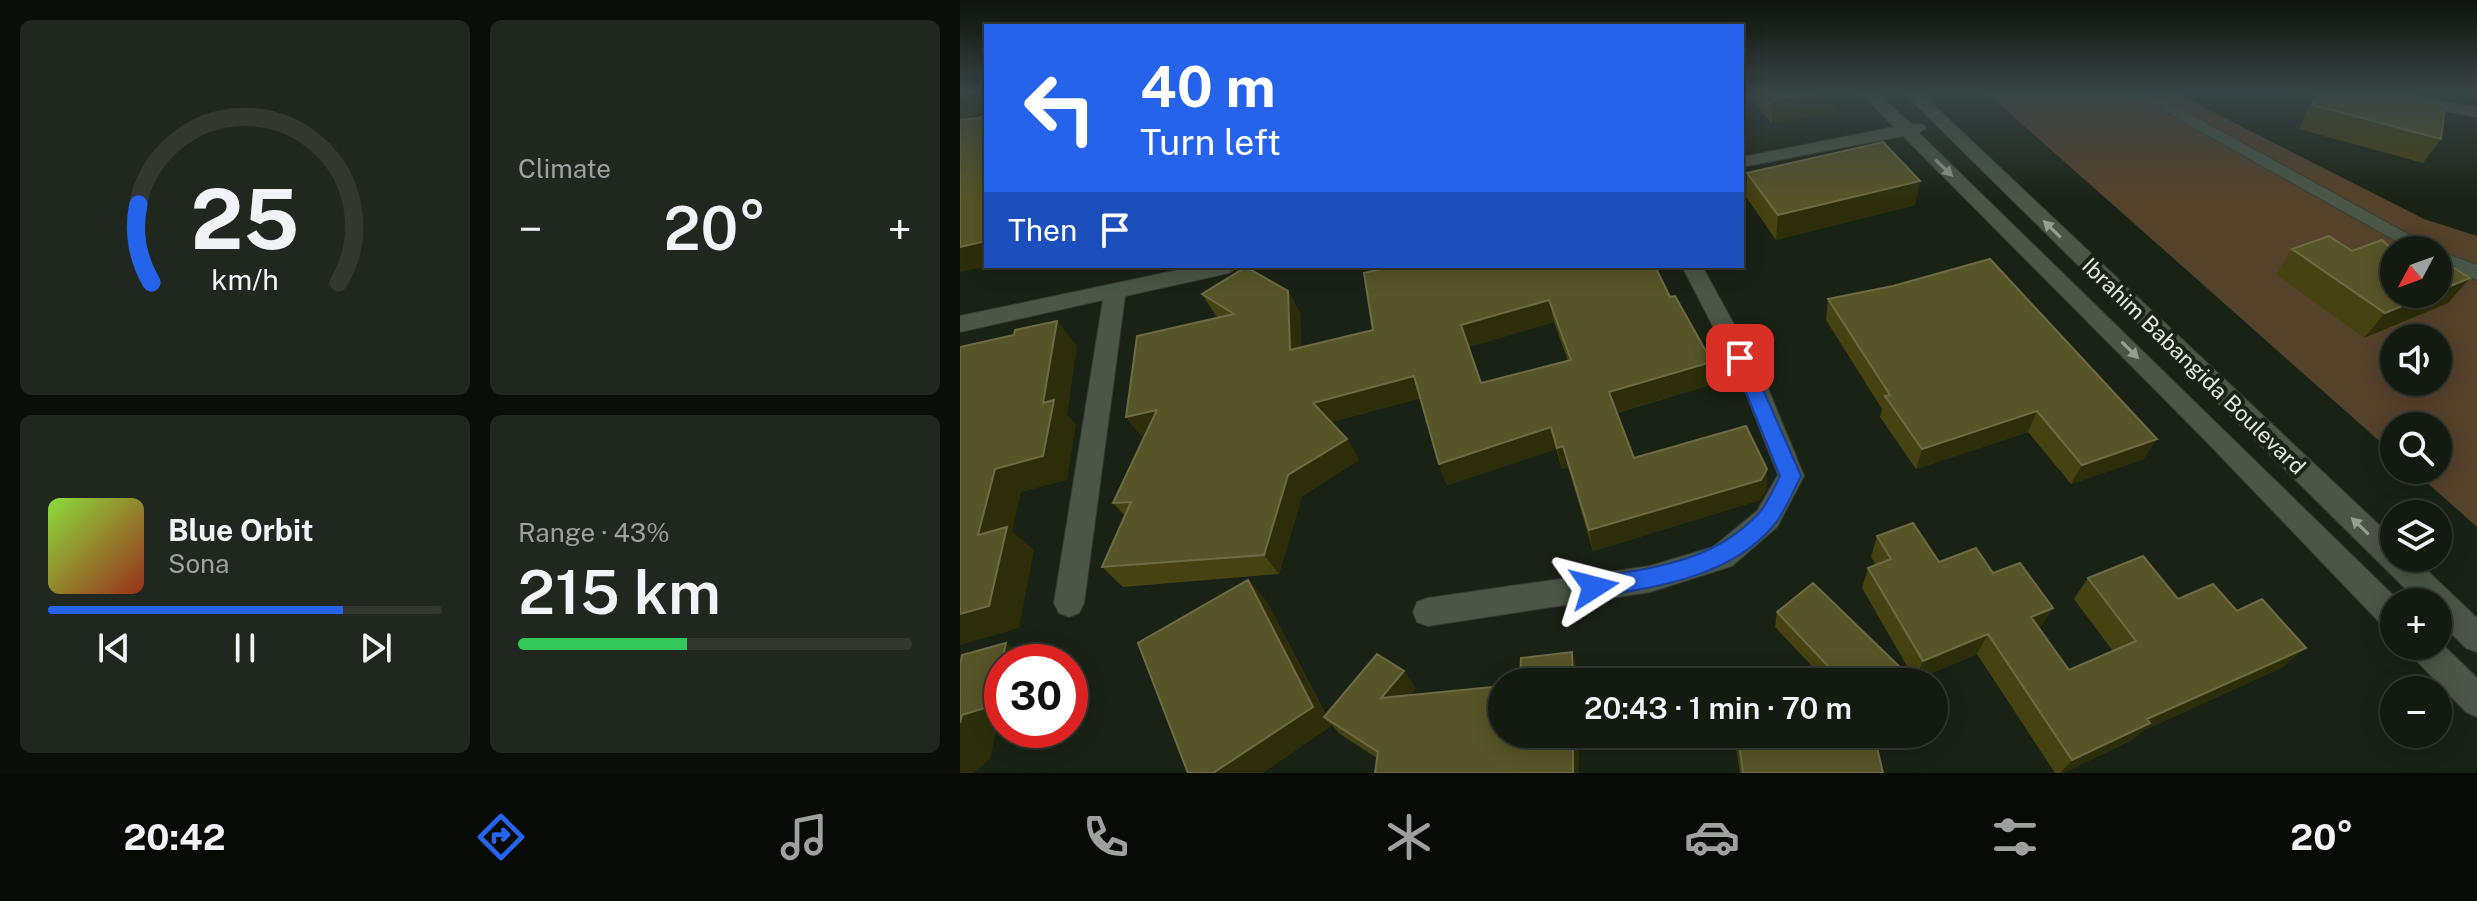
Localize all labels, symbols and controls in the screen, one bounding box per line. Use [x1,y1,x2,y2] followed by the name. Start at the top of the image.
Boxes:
[1140,54,1276,120] text: 40 m
[1008,56,1112,160] icon: left
[1140,121,1281,163] text: Turn left
[518,153,611,184] text: Climate
[1934,158,1953,177] one-way arrow
[191,170,299,268] text: 25
[664,193,766,264] text: 20°
[518,203,542,255] text: −
[888,203,912,255] text: +
[1093,208,1137,252] icon: arrive
[1008,212,1077,248] text: Then
[2043,220,2062,239] one-way arrow
[2380,236,2452,308] north arrow
[2380,236,2452,748] map controls
[2077,252,2311,480] street label: Ibrahim Babangida Boulevard
[211,263,279,296] text: km/h
[1706,324,1774,392] pin
[2380,324,2452,396] button: sound
[1718,336,1762,380] icon: arrive
[2120,340,2139,358] one-way arrow
[2380,412,2452,484] button: search
[2380,500,2452,572] button: layers
[168,512,314,548] text: Blue Orbit
[518,517,670,548] text: Range · 43%
[2351,517,2370,536] one-way arrow
[1552,545,1636,629] position arrow
[168,548,229,579] text: Sona
[518,557,721,628] text: 215 km
[2380,588,2452,660] button: +
[92,626,136,670] icon: previous
[223,626,267,670] icon: pause
[354,626,398,670] icon: next
[984,644,1088,748] speed limit sign: 30
[2380,676,2452,748] button: −
[1584,690,1852,726] text: 20:43 · 1 min · 70 m
[473,809,529,865] icon: directions
[776,809,832,865] icon: music
[1078,809,1134,865] icon: phone
[1381,809,1437,865] icon: climate
[1684,809,1740,865] icon: car
[1987,809,2043,865] icon: filters
[123,816,226,858] text: 20:42
[2290,816,2353,858] text: 20°

